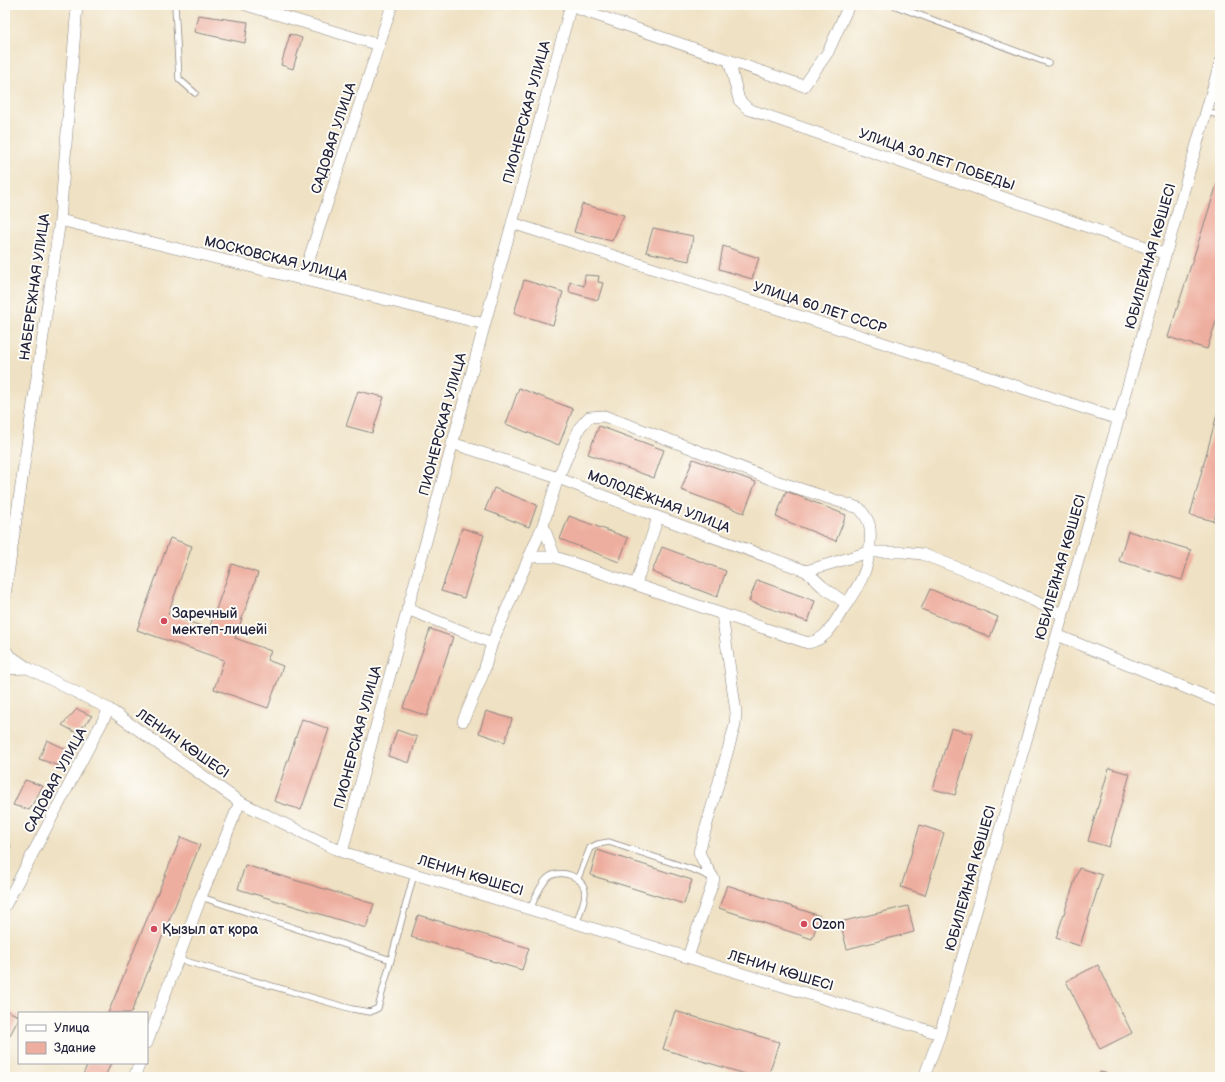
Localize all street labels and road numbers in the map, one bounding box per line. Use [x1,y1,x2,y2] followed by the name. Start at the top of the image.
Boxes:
[499,38,554,186] street label: ПИОНЕРСКАЯ УЛИЦА
[307,80,360,196] street label: САДОВАЯ УЛИЦА
[857,125,1017,194] street label: УЛИЦА 30 ЛЕТ ПОБЕДЫ
[1122,181,1179,331] street label: ЮБИЛЕЙНАЯ КӨШЕСІ
[16,212,53,362] street label: НАБЕРЕЖНАЯ УЛИЦА
[202,232,350,285] street label: МОСКОВСКАЯ УЛИЦА
[751,278,889,337] street label: УЛИЦА 60 ЛЕТ СССР
[415,350,470,498] street label: ПИОНЕРСКАЯ УЛИЦА
[585,465,734,537] street label: МОЛОДЁЖНАЯ УЛИЦА
[1032,492,1089,642] street label: ЮБИЛЕЙНАЯ КӨШЕСІ
[330,663,385,811] street label: ПИОНЕРСКАЯ УЛИЦА
[132,705,232,782] street label: ЛЕНИН КӨШЕСІ
[21,724,90,836] street label: САДОВАЯ УЛИЦА
[942,803,999,953] street label: ЮБИЛЕЙНАЯ КӨШЕСІ
[415,851,526,900] street label: ЛЕНИН КӨШЕСІ
[725,946,836,995] street label: ЛЕНИН КӨШЕСІ

